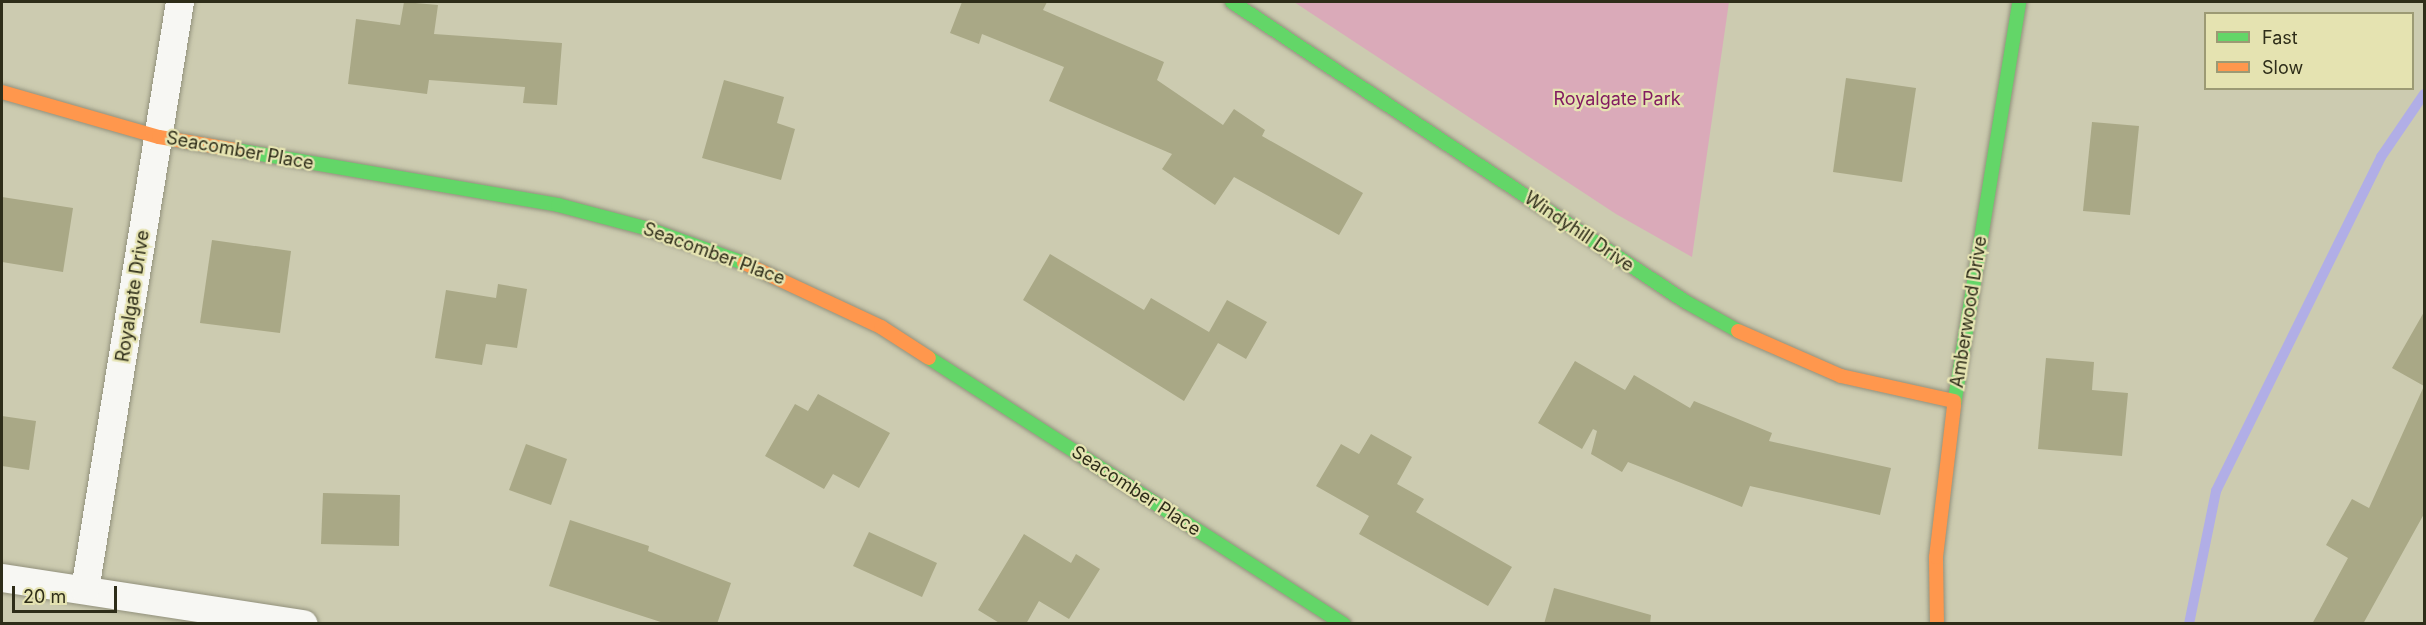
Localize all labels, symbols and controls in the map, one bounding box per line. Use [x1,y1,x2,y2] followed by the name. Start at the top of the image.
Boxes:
[2204,12,2414,90] legend
[2262,27,2298,48] text: Fast
[2262,57,2303,78] text: Slow
[1553,88,1681,110] park label: Royalgate Park
[165,127,315,175] street label: Seacomber Place
[1520,187,1638,277] street label: Windyhill Drive
[640,218,788,290] street label: Seacomber Place
[112,228,154,364] street label: Royalgate Drive
[1946,235,1992,389] street label: Amberwood Drive
[1068,441,1204,541] street label: Seacomber Place
[15,574,120,612] scale bar
[23,586,66,607] text: 20 m

